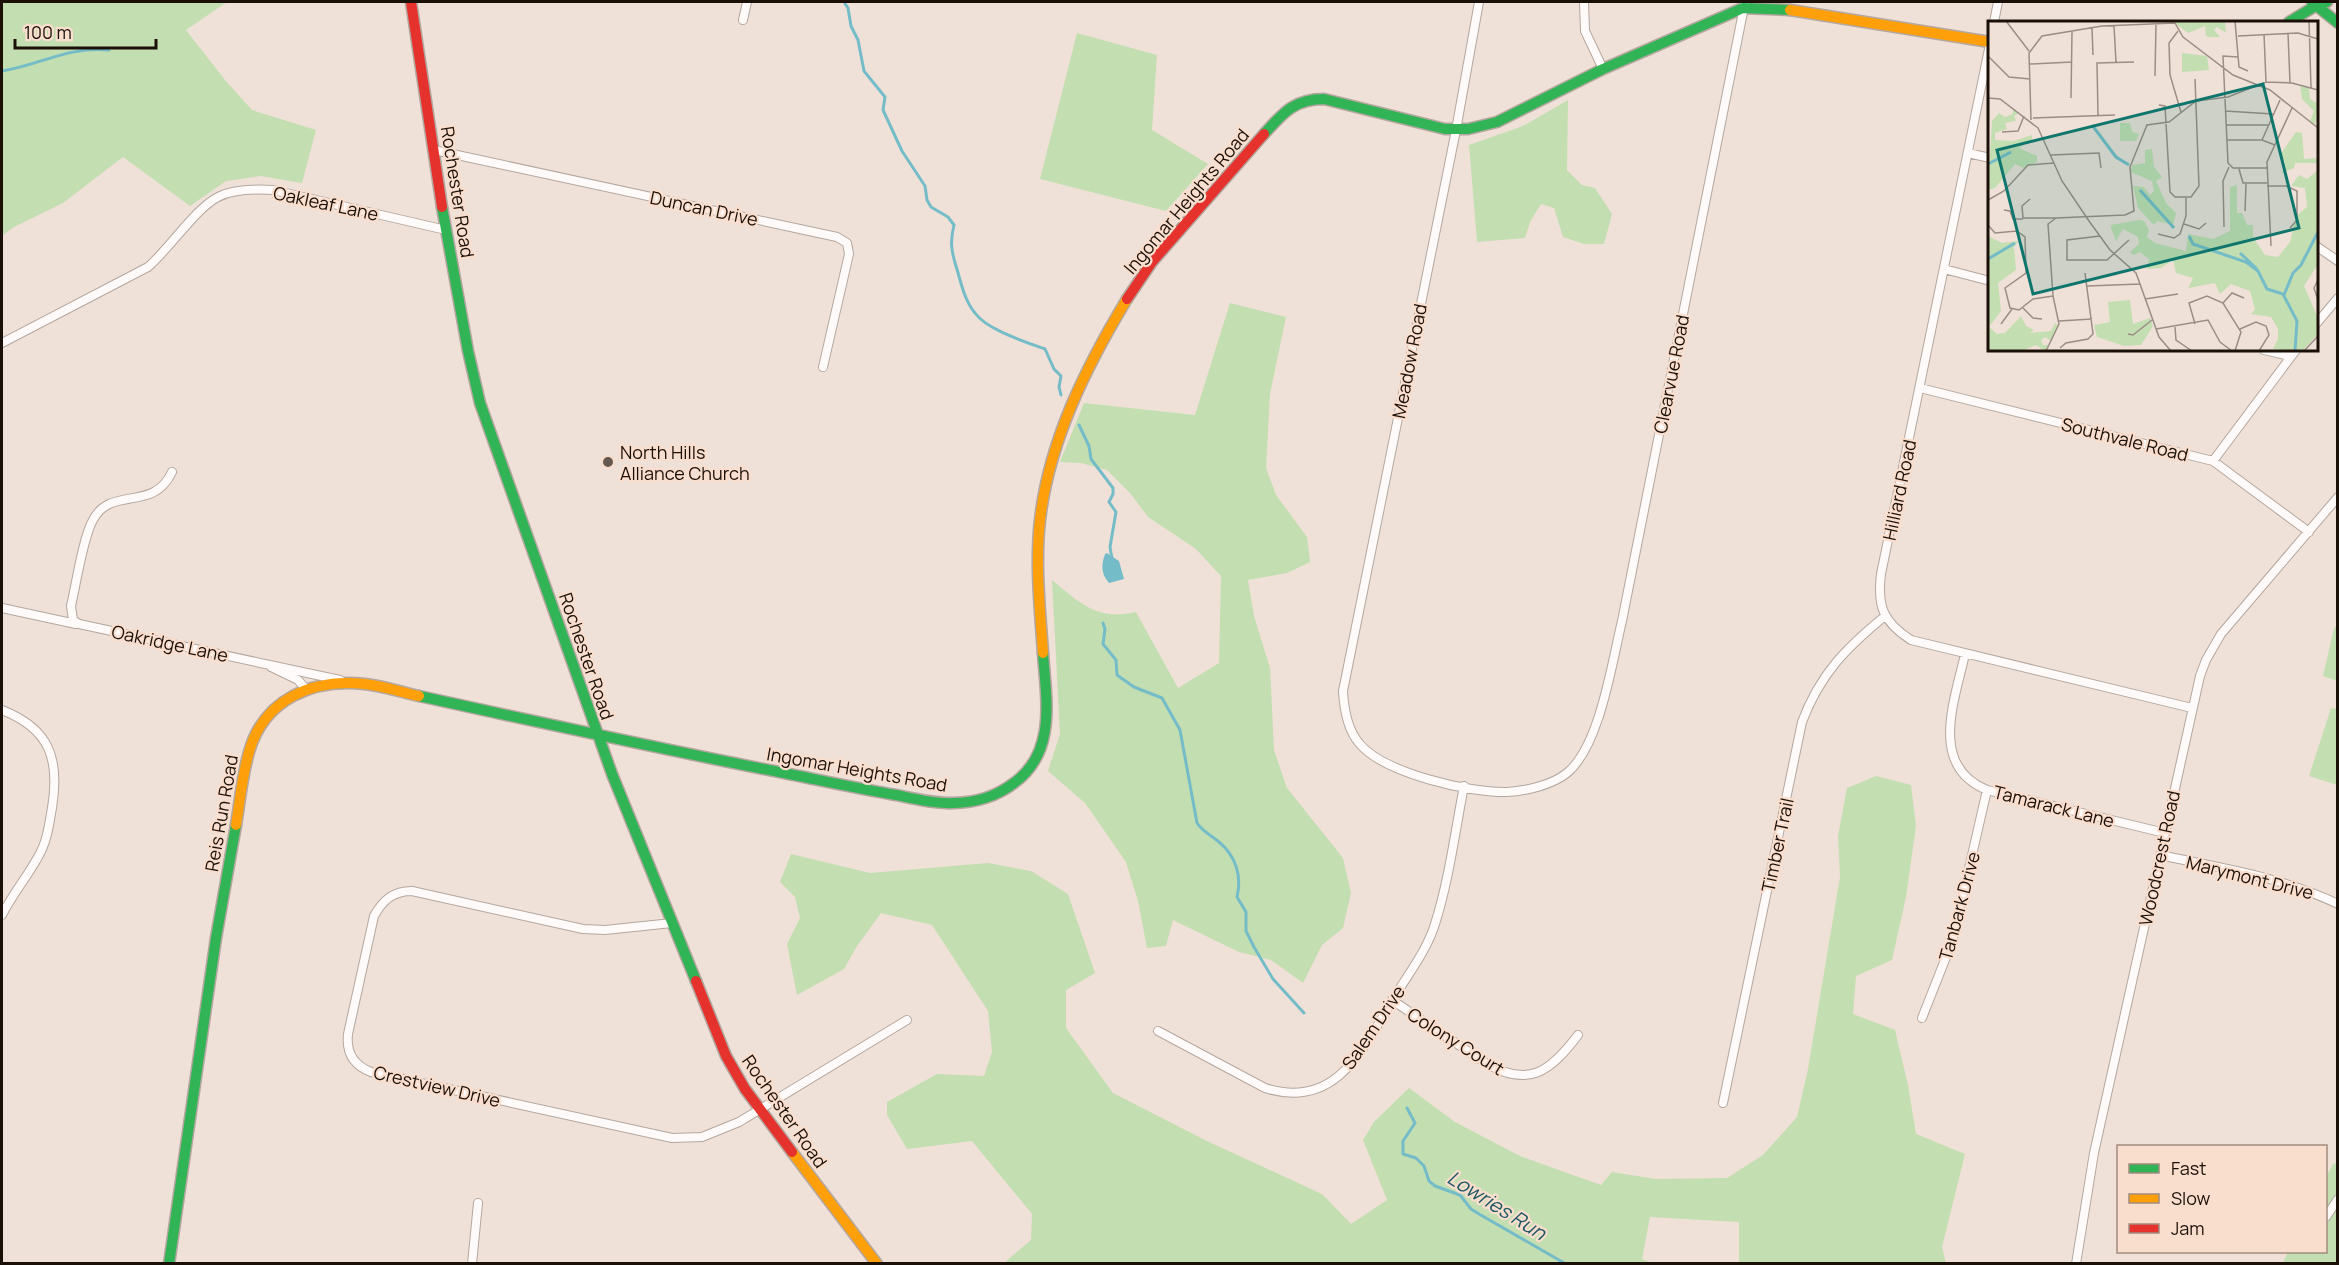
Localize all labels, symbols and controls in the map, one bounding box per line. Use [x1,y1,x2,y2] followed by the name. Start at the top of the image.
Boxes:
[15,12,156,50] scale bar
[24,20,72,44] text: 100 m
[1988,21,2318,351] inset map
[1118,123,1254,279] street label: Ingomar Heights Road
[436,125,480,259] street label: Rochester Road
[271,180,381,226] street label: Oakleaf Lane
[648,185,760,231] street label: Duncan Drive
[1386,302,1432,420] street label: Meadow Road
[1648,313,1694,435] street label: Clearvue Road
[2059,412,2191,466] street label: Southvale Road
[1877,437,1921,543] street label: Hilliard Road
[620,440,750,485] place label: North Hills Alliance Church
[601,455,615,469] marker: North Hills Alliance Church
[554,589,620,723] street label: Rochester Road
[110,619,230,667] street label: Oakridge Lane
[765,741,949,797] street label: Ingomar Heights Road
[199,753,243,873] street label: Reis Run Road
[1991,779,2117,833] street label: Tamarack Lane
[2133,788,2185,928] street label: Woodcrest Road
[1755,796,1799,894] street label: Timber Trail
[1933,849,1985,963] street label: Tanbark Drive
[2184,850,2316,904] street label: Marymont Drive
[1336,980,1410,1074] street label: Salem Drive
[1403,1002,1509,1080] street label: Colony Court
[737,1050,833,1172] street label: Rochester Road
[371,1060,503,1112] street label: Crestview Drive
[2117,1145,2327,1253] legend
[2171,1156,2206,1180] text: Fast
[1443,1164,1552,1247] water label: Lowries Run
[2171,1186,2211,1210] text: Slow
[2171,1216,2205,1240] text: Jam

